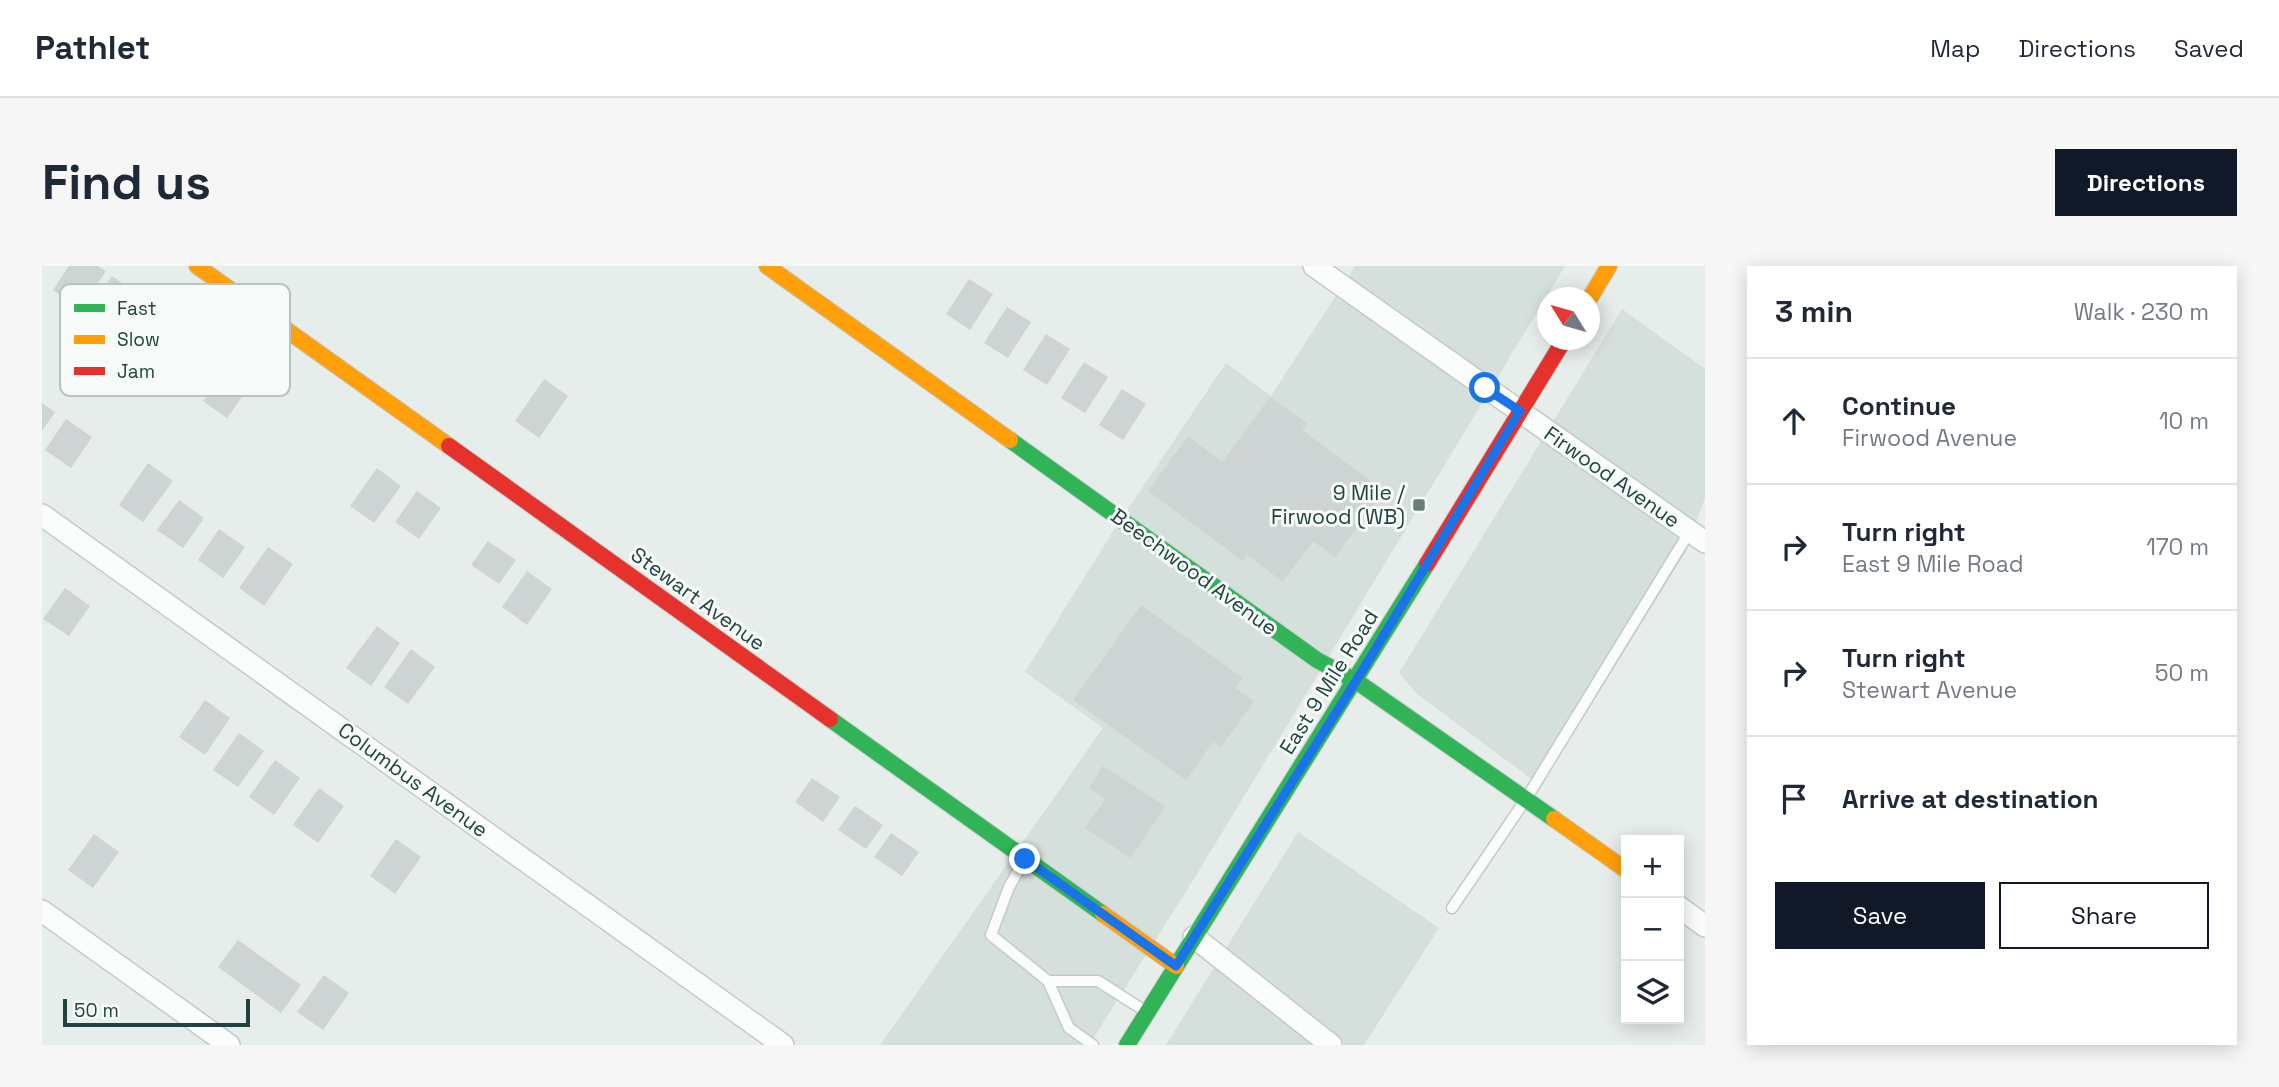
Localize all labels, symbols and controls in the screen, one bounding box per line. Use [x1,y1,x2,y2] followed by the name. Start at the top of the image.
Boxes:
[35,27,150,69] text: Pathlet
[1930,33,1980,64] text: Map
[2018,33,2136,64] text: Directions
[2174,33,2244,64] text: Saved
[2055,149,2237,216] button: Directions
[42,151,211,213] text: Find us
[60,284,290,396] legend
[1537,287,1600,350] north arrow
[1775,292,1853,331] text: 3 min
[117,296,157,321] text: Fast
[2074,297,2209,327] text: Walk · 230 m
[117,327,160,352] text: Slow
[117,359,155,384] text: Jam
[1469,372,1500,403] route start
[1842,389,1956,423] text: Continue
[1775,402,1813,440] icon: ahead
[2159,406,2209,436] text: 10 m
[1539,420,1685,533] street label: Firwood Avenue
[1842,423,2017,453] text: Firwood Avenue
[1271,479,1405,530] place label: 9 Mile / Firwood (WB)
[1411,497,1427,513] marker: 9 Mile / Firwood (WB)
[1106,502,1283,641] street label: Beechwood Avenue
[1842,515,1966,549] text: Turn right
[1775,528,1813,566] icon: right
[2146,532,2209,562] text: 170 m
[626,541,771,657] street label: Stewart Avenue
[1842,549,2024,579] text: East 9 Mile Road
[1273,604,1384,759] street label: East 9 Mile Road
[1842,641,1966,675] text: Turn right
[1775,654,1813,692] icon: right
[2155,658,2209,688] text: 50 m
[1842,675,2017,705] text: Stewart Avenue
[333,716,494,843] street label: Columbus Avenue
[1775,780,1813,818] icon: arrive
[1842,782,2099,816] text: Arrive at destination
[1621,835,1684,1024] map controls
[1621,835,1684,898] button: +
[1009,843,1040,874] route end
[1775,882,1985,949] button: Save
[1999,882,2209,949] button: Share
[1621,898,1684,961] button: −
[1621,961,1684,1024] button: layers
[63,996,250,1028] scale bar
[74,998,119,1023] text: 50 m

